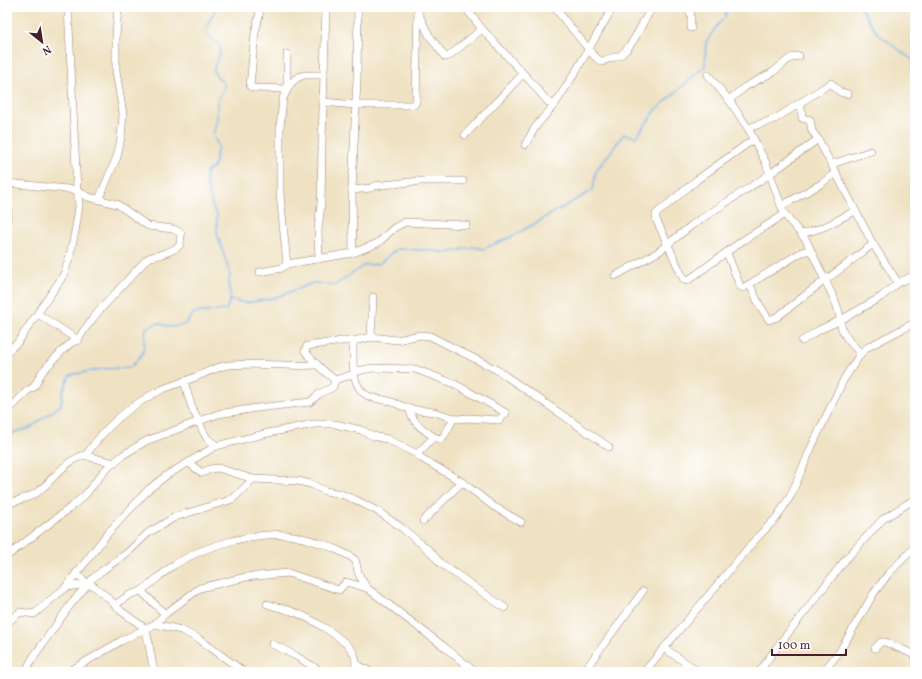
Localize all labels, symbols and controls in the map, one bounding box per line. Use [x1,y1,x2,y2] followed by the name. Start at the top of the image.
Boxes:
[22,22,62,62] north arrow
[39,41,53,58] text: N
[772,631,846,657] scale bar
[778,638,811,654] text: 100 m

